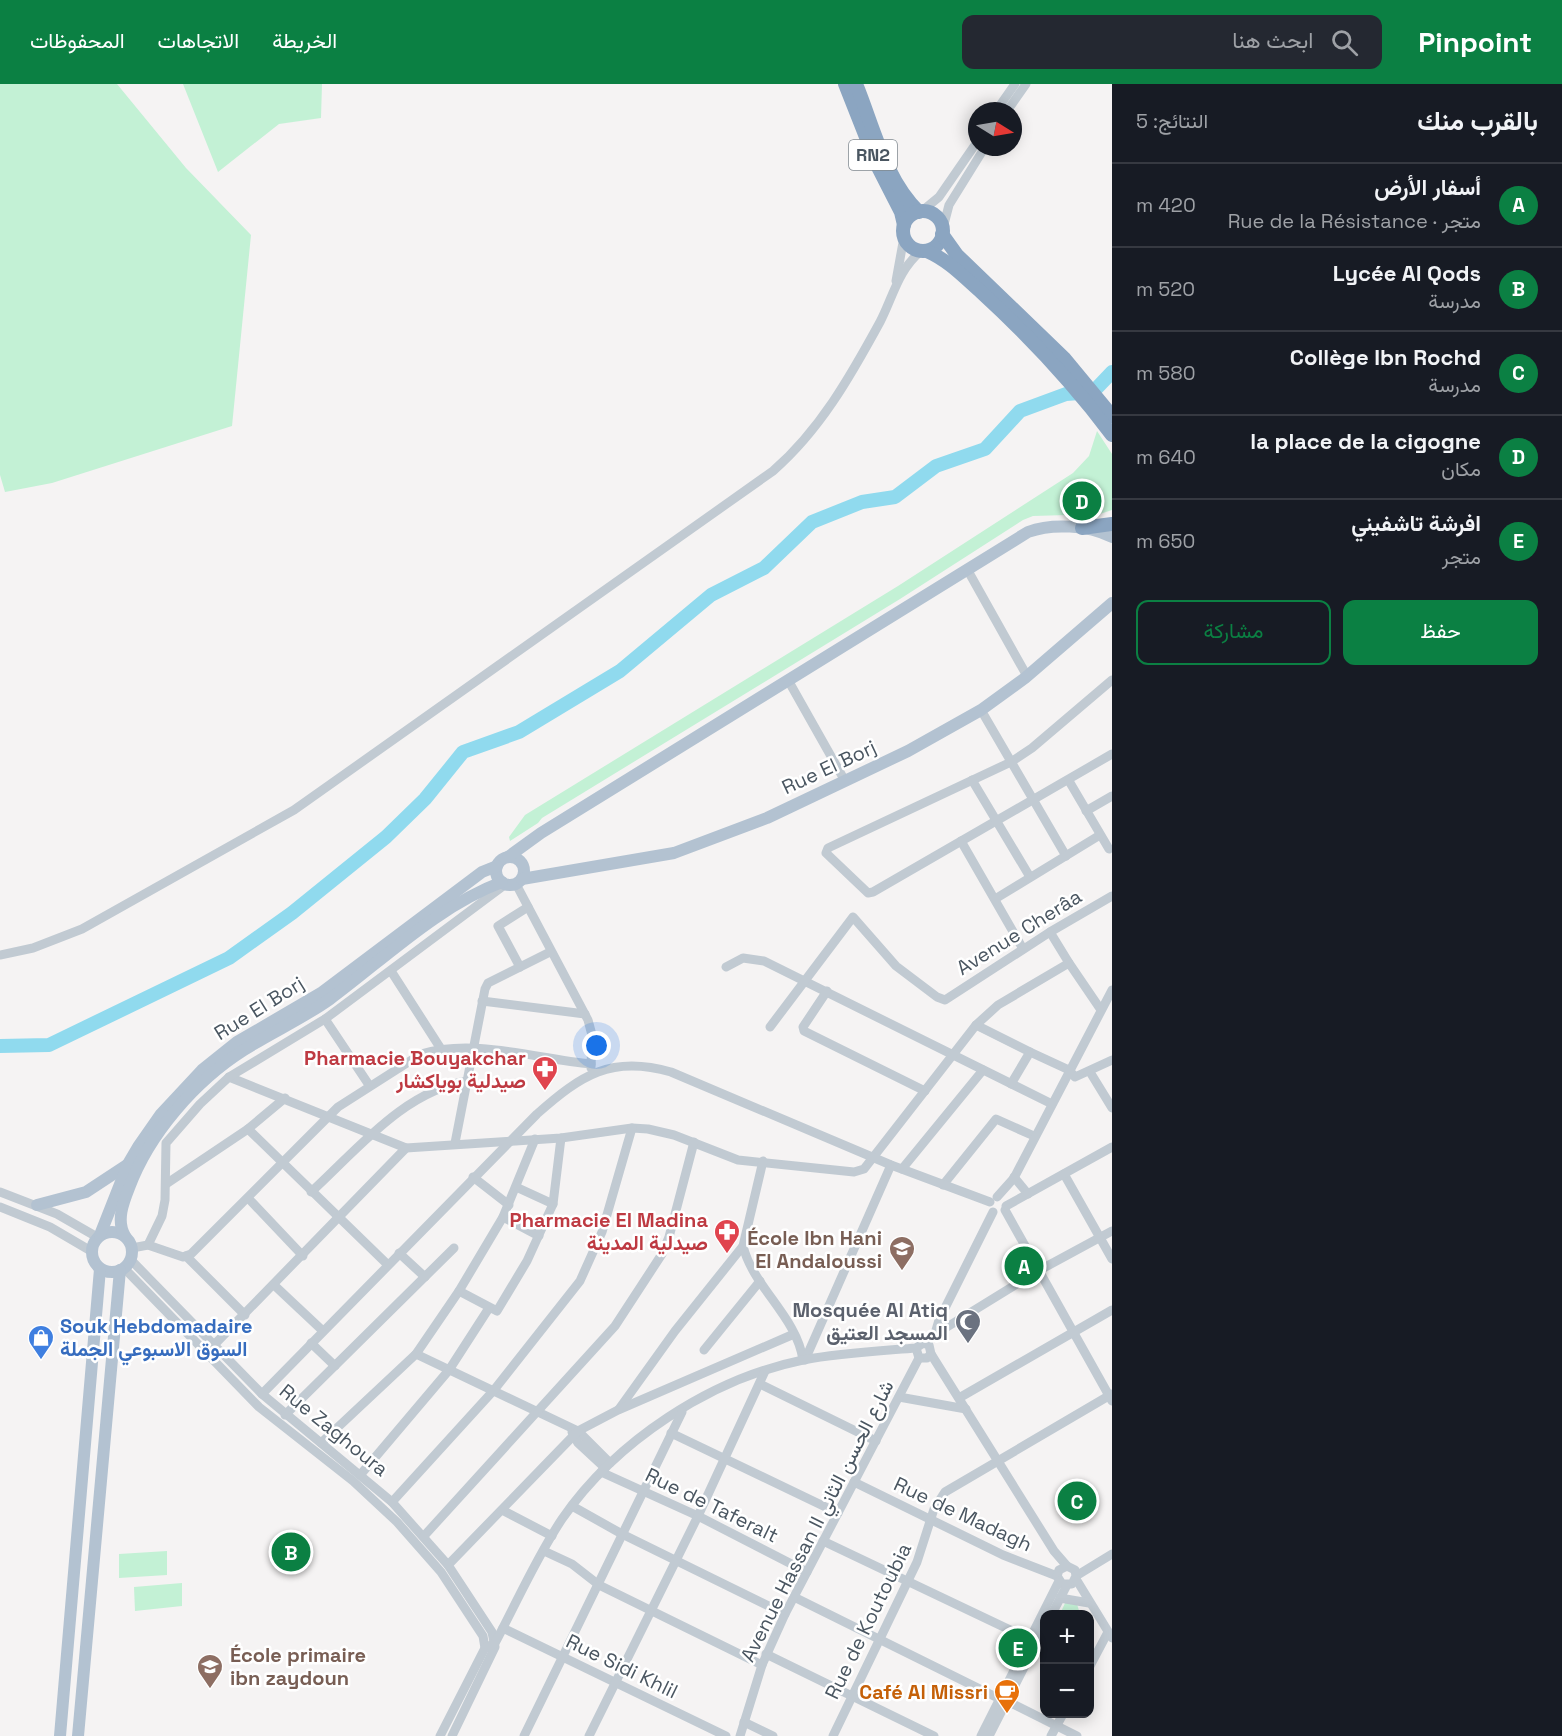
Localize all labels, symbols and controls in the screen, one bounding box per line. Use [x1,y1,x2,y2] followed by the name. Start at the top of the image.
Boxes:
[962,15,1382,69] search box
[1418,24,1532,60] text: Pinpoint
[1232,26,1313,54] text: ابحث هنا
[1328,26,1361,59] icon: search
[30,27,125,54] text: المحفوظات
[158,27,239,54] text: الاتجاهات
[272,27,337,54] text: الخريطة
[968,102,1022,156] north arrow
[1417,104,1538,138] text: بالقرب منك
[1136,108,1208,134] text: النتائج: 5
[849,140,897,170] road number: RN2
[1374,173,1481,201] text: أسفار الأرض
[1136,192,1196,218] text: 420 m
[1512,192,1525,218] text: A
[1228,208,1481,234] text: متجر · Rue de la Résistance
[1333,259,1481,287] text: Lycée Al Qods
[1136,276,1195,302] text: 520 m
[1512,276,1525,302] text: B
[1428,288,1481,314] text: مدرسة
[1290,343,1481,371] text: Collège Ibn Rochd
[1136,360,1196,386] text: 580 m
[1512,360,1525,386] text: C
[1428,372,1481,398] text: مدرسة
[1250,427,1481,455] text: la place de la cigogne
[1136,444,1196,470] text: 640 m
[1512,444,1525,470] text: D
[1441,456,1481,482] text: مكان
[1062,478,1102,524] pin: D
[1351,509,1481,537] text: افرشة تاشفيني
[1136,528,1195,554] text: 650 m
[1513,528,1524,554] text: E
[1442,544,1481,570] text: متجر
[1136,600,1331,665] button: مشاركة
[1343,600,1538,665] button: حفظ
[778,734,880,800] street label: Rue El Borj
[952,883,1086,981] street label: Avenue Cherâa
[209,970,309,1046] street label: Rue El Borj
[582,1031,611,1060] your location
[304,1045,526,1094] place label: Pharmacie Bouyakchar صيدلية بوياكشار
[530,1054,560,1092] pharmacy icon: Pharmacie Bouyakchar صيدلية بوياكشار
[510,1207,708,1256] place label: Pharmacie El Madina صيدلية المدينة
[712,1217,742,1255] pharmacy icon: Pharmacie El Madina صيدلية المدينة
[747,1225,882,1274] place label: École Ibn Hani El Andaloussi
[887,1234,917,1272] school or university icon: École Ibn Hani El Andaloussi
[1004,1244,1044,1288] pin: A
[792,1297,948,1346] place label: Mosquée Al Atiq المسجد العتيق
[953,1307,983,1345] mosque icon: Mosquée Al Atiq المسجد العتيق
[60,1313,253,1366] place label: Souk Hebdomadaire السوق الاسبوعي الجملة
[26,1323,56,1361] shop icon: Souk Hebdomadaire السوق الاسبوعي الجملة
[734,1376,903,1668] street label: Avenue Hassan II شارع الحسن الثاني
[274,1378,394,1482] street label: Rue Zaghoura
[641,1462,783,1548] street label: Rue de Taferalt
[890,1471,1036,1557] street label: Rue de Madagh
[1058,1478,1096,1524] pin: C
[272,1530,310,1574] pin: B
[819,1539,917,1703] street label: Rue de Koutoubia
[1040,1610,1094,1718] map controls
[1040,1610,1094,1664] button: +
[998,1626,1038,1670] pin: E
[562,1628,682,1704] street label: Rue Sidi Khlil
[230,1642,366,1691] place label: École primaire ibn zaydoun
[195,1652,225,1690] school or university icon: École primaire ibn zaydoun
[1040,1664,1094,1718] button: −
[992,1677,1022,1715] cafe icon: Café Al Missri
[859,1679,988,1705] place label: Café Al Missri

